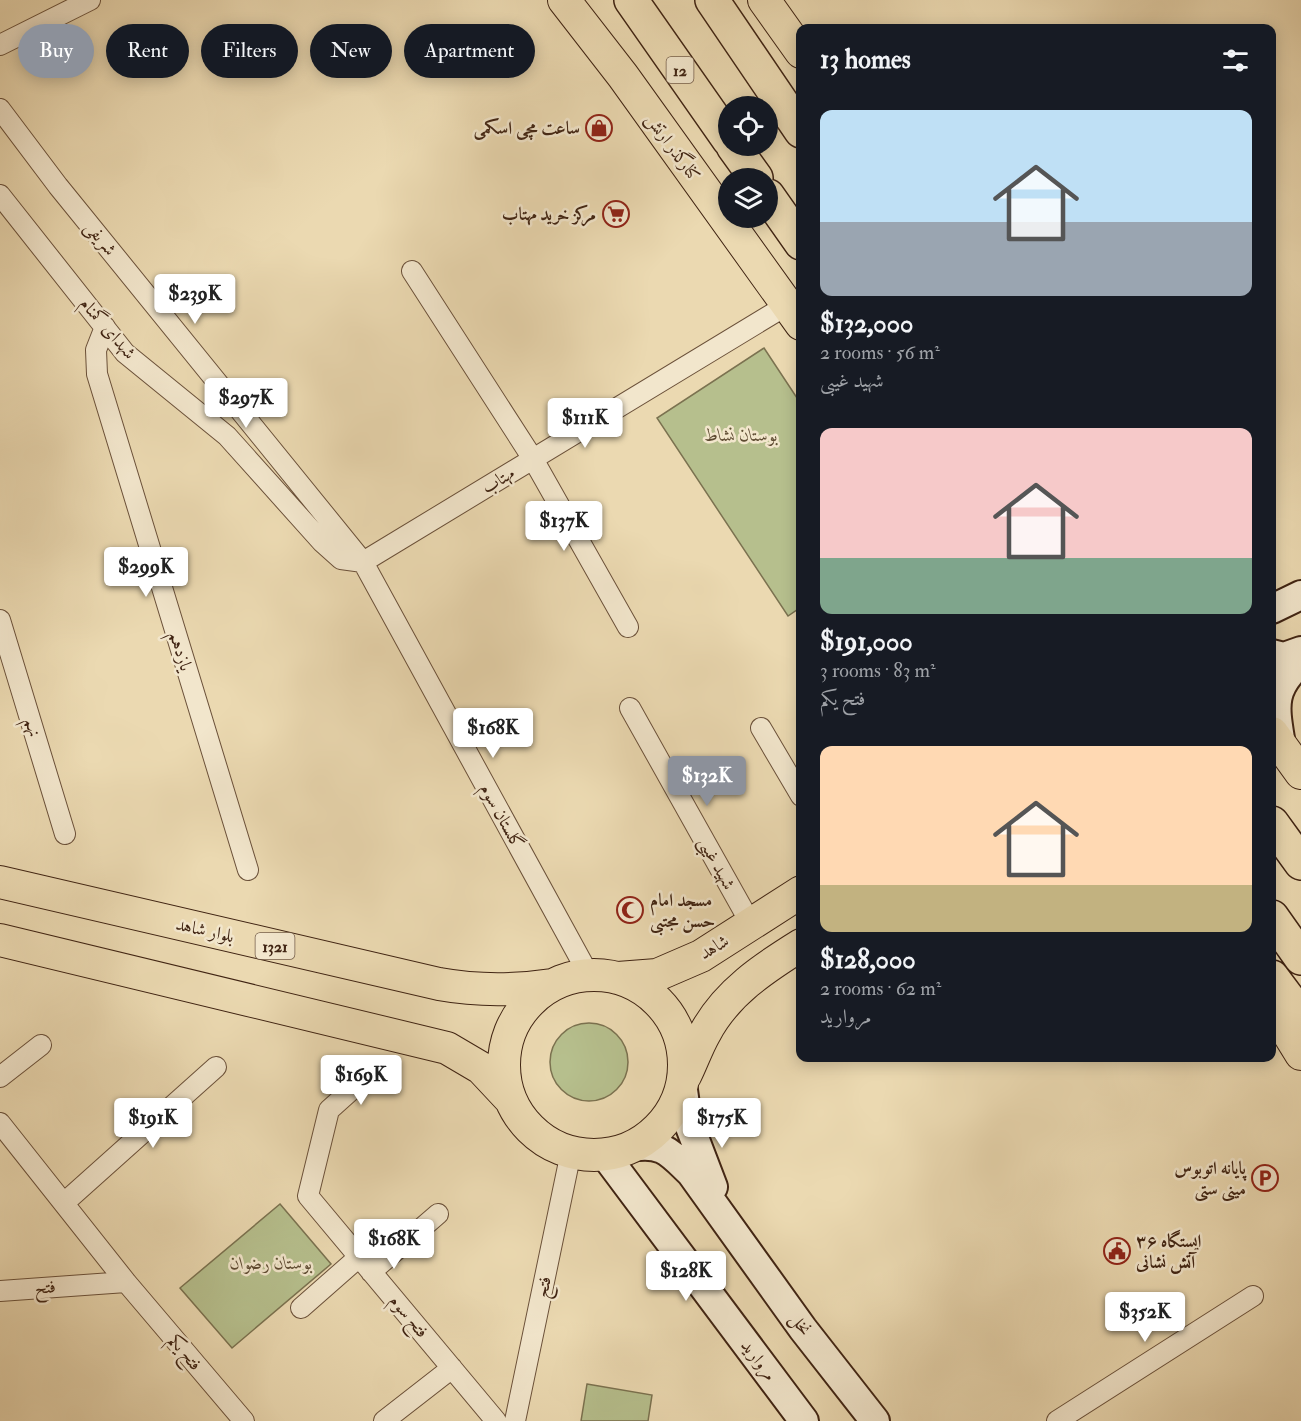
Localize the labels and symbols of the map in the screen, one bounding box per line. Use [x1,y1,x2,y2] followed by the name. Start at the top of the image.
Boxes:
[666,57,694,83] road number: 12
[640,107,707,186] street label: کنارگذر ارتش
[584,113,614,143] shop icon: ساعت مچی اسکمی
[473,117,580,141] place label: ساعت مچی اسکمی
[601,199,631,229] supermarket icon: مرکز خرید مهتاب
[502,203,596,227] place label: مرکز خرید مهتاب
[79,216,122,261] street label: شریفی
[153,274,237,325] pin: $239K
[71,293,141,367] street label: شهدای گمنام
[204,378,288,429] pin: $297K
[543,398,627,449] pin: $111K
[704,424,778,447] park label: بوستان نشاط
[477,462,519,499] street label: مهتاب
[522,501,606,552] pin: $137K
[104,547,188,598] pin: $299K
[159,628,198,677] street label: یازدهم
[451,708,535,759] pin: $168K
[14,715,46,741] street label: نهم
[665,756,749,807] pin: $132K
[471,779,529,855] street label: گلستان سوم
[690,833,740,895] street label: شهید غیبی
[650,889,715,936] place label: مسجد امام حسن مجتبی
[615,895,645,925] mosque icon: مسجد امام حسن مجتبی
[173,913,237,948] street label: بلوار شاهد
[695,930,733,965] street label: شاهد
[256,933,294,959] road number: 1321
[319,1055,403,1106] pin: $169K
[111,1098,195,1149] pin: $191K
[680,1098,764,1149] pin: $175K
[1174,1157,1248,1202] place label: پایانه اتوبوس مینی ستی
[1250,1163,1280,1193] parking icon: پایانه اتوبوس مینی ستی
[352,1219,436,1270] pin: $168K
[1135,1229,1202,1274] place label: ایستگاه ۳۶ آتش نشانی
[1102,1236,1132,1266] public building icon: ایستگاه ۳۶ آتش نشانی
[644,1251,728,1302] pin: $128K
[230,1252,313,1275] park label: بوستان رضوان
[530,1274,561,1301] street label: فتح
[34,1275,57,1304] street label: فتح
[381,1290,433,1345] street label: فتح سوم
[1103,1292,1187,1343] pin: $352K
[784,1308,817,1341] street label: نخل
[159,1329,207,1379] street label: فتح یکم
[735,1335,782,1386] street label: مروارید

